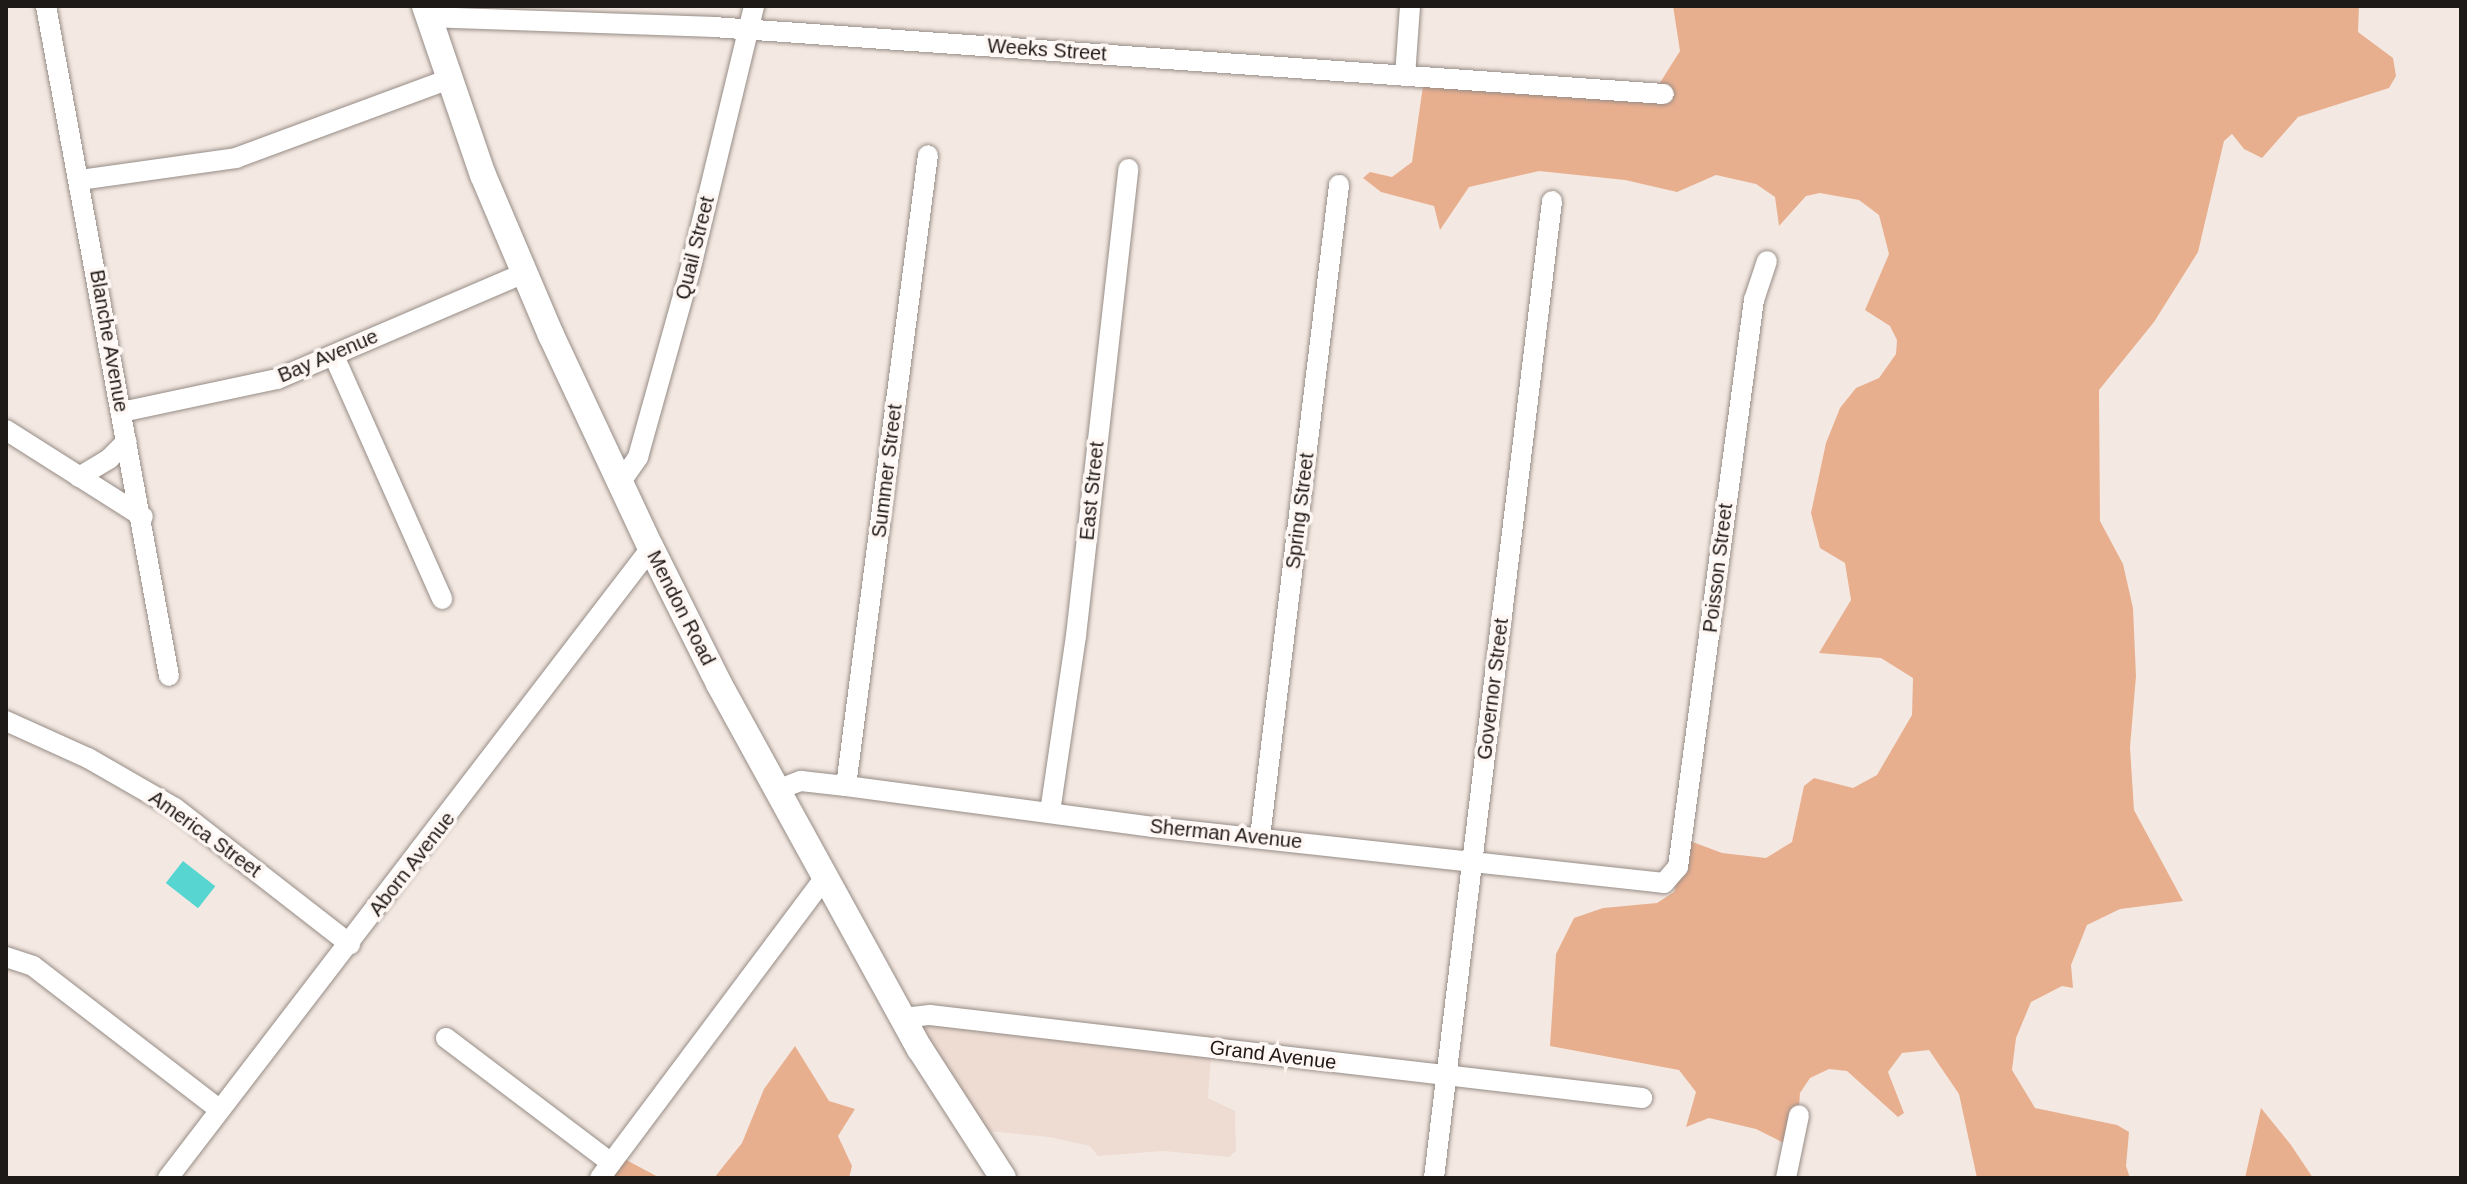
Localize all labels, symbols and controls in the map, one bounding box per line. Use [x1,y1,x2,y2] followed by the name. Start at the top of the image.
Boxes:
[986,34,1108,66] street label: Weeks Street
[671,194,719,302] street label: Quail Street
[85,267,133,415] street label: Blanche Avenue
[274,324,382,388] street label: Bay Avenue
[867,403,907,539] street label: Summer Street
[1075,441,1109,541] street label: East Street
[1281,452,1319,570] street label: Spring Street
[1698,502,1738,634] street label: Poisson Street
[642,547,720,669] street label: Mendon Road
[1472,617,1514,761] street label: Governor Street
[144,785,266,883] street label: America Street
[364,807,460,921] street label: Aborn Avenue
[1148,814,1304,854] street label: Sherman Avenue
[1208,1035,1338,1075] street label: Grand Avenue

